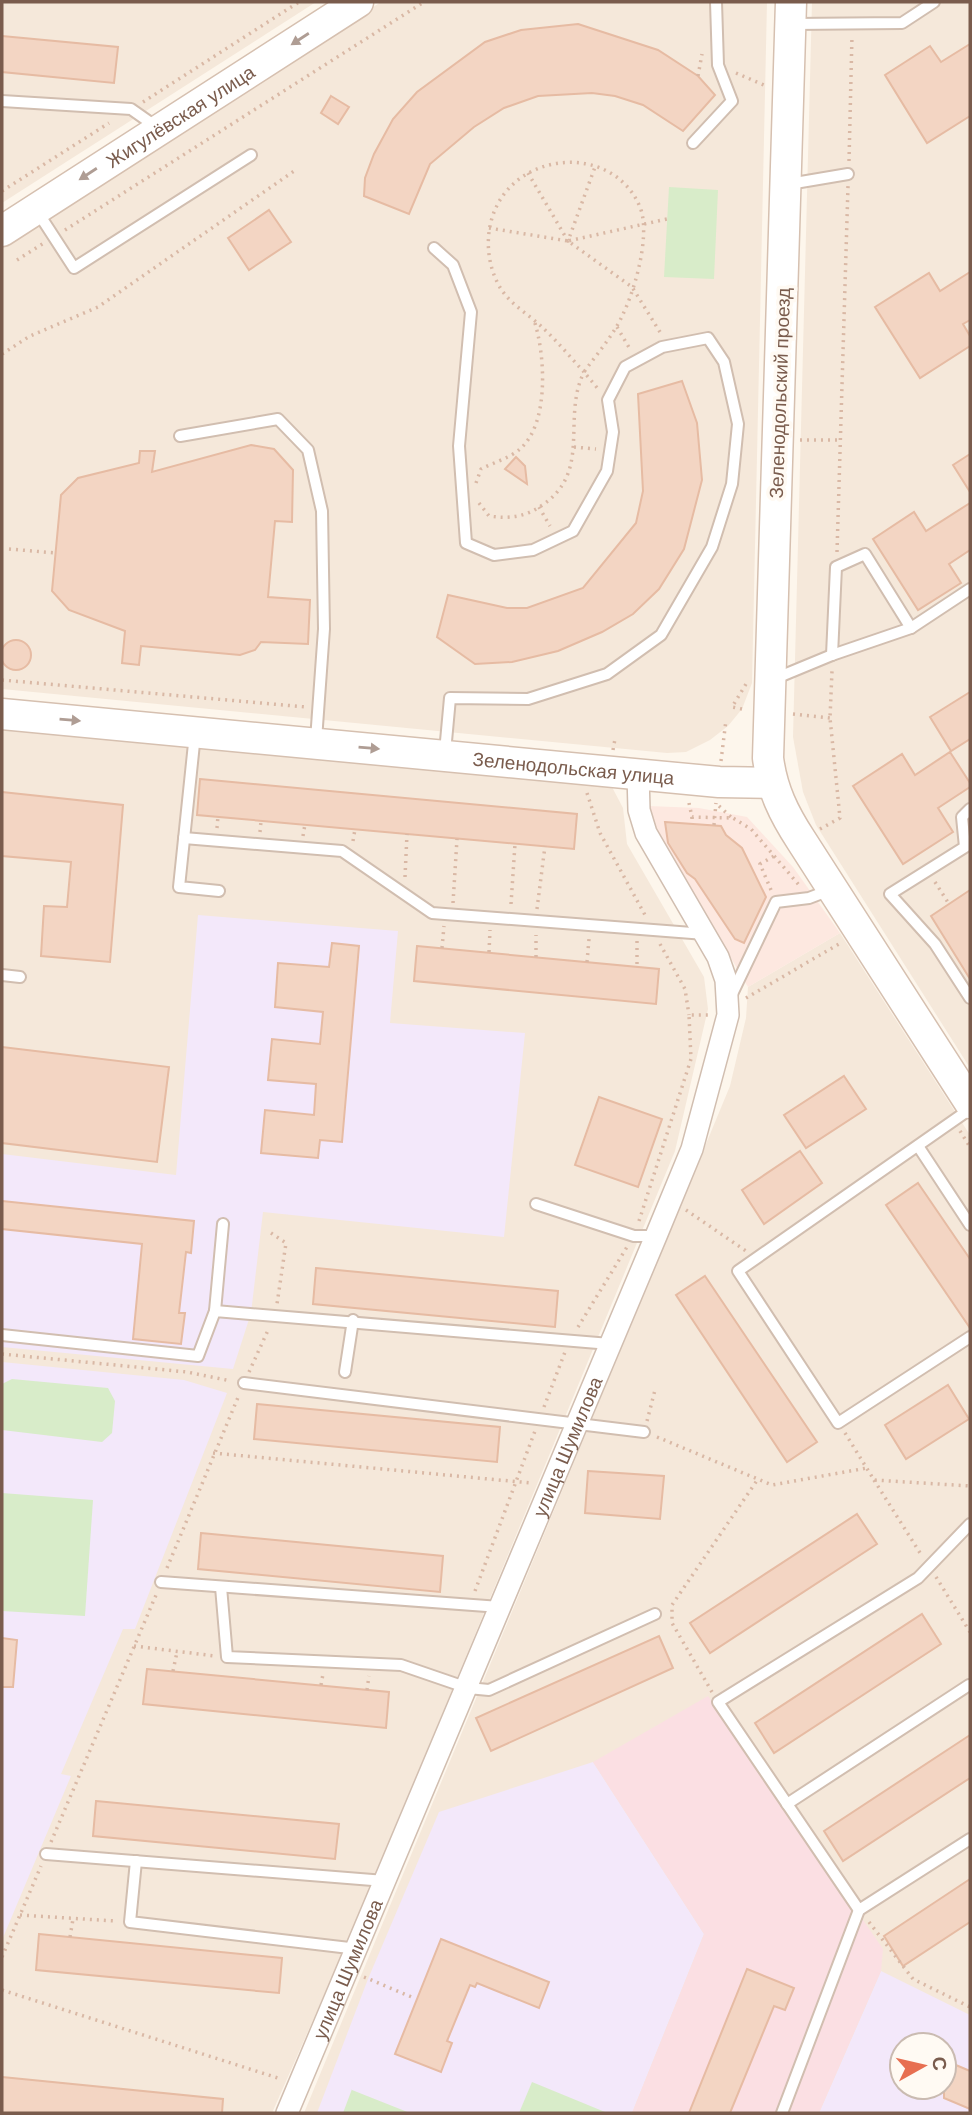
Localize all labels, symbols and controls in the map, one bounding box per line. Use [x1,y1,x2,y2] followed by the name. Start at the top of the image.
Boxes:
[291,32,310,45] one-way arrow
[101,59,260,173] street label: Жигулёвская улица
[78,167,97,180] one-way arrow
[764,287,796,499] street label: Зеленодольский проезд
[59,715,81,726] one-way arrow
[359,743,381,754] one-way arrow
[471,746,676,790] street label: Зеленодольская улица
[527,1372,608,1521] street label: улица Шумилова
[307,1895,388,2043] street label: улица Шумилова
[888,2031,958,2101] north arrow
[926,2055,953,2073] text: С

